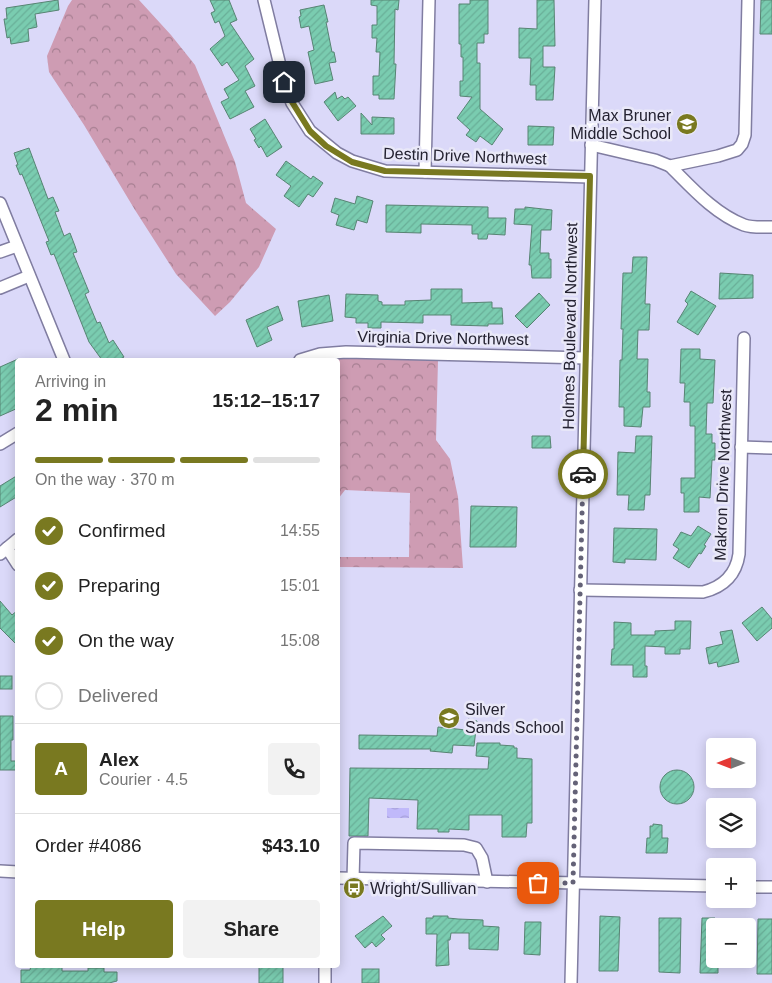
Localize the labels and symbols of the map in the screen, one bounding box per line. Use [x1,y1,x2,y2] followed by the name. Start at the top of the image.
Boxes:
[263,61,305,103] pin
[571,107,672,142] place label: Max Bruner Middle School
[675,112,699,136] school or university icon: Max Bruner Middle School
[383,145,548,167] street label: Destin Drive Northwest
[560,222,580,430] street label: Holmes Boulevard Northwest
[357,328,529,348] street label: Virginia Drive Northwest
[712,388,735,561] street label: Makron Drive Northwest
[558,449,608,499] courier
[465,701,564,736] place label: Silver Sands School
[437,706,461,730] school or university icon: Silver Sands School
[706,738,756,788] north arrow
[517,862,559,904] pin
[342,876,366,900] bus stop icon: Wright/Sullivan
[370,880,476,897] place label: Wright/Sullivan

